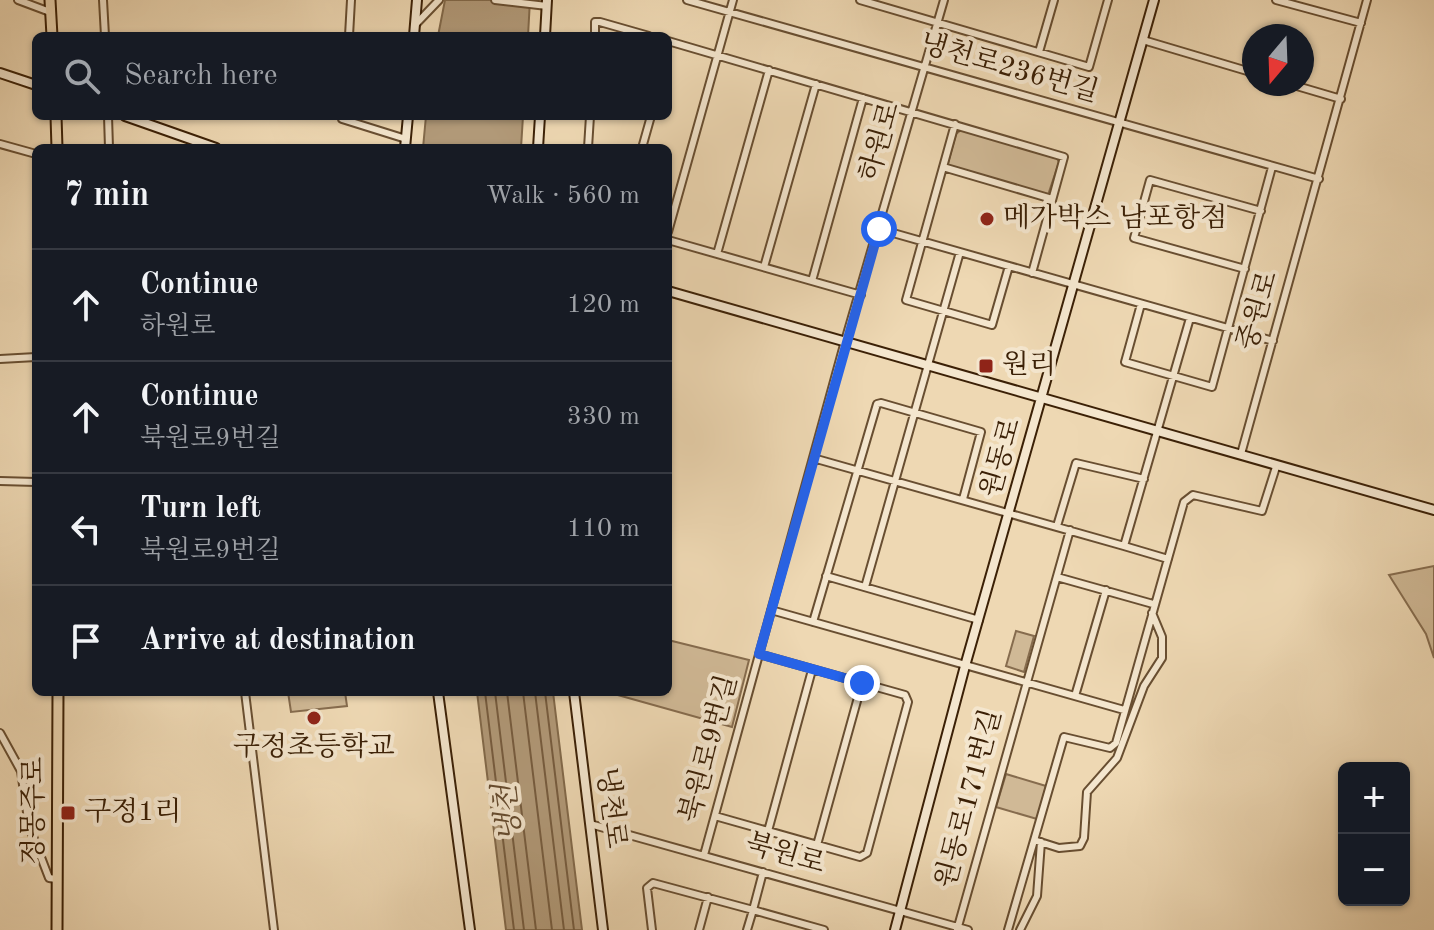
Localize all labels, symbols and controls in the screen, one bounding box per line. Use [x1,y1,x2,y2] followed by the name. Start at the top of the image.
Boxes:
[1242,24,1314,96] north arrow
[917,28,1102,108] street label: 냉천로236번길
[32,32,672,120] search box
[60,54,104,98] icon: search
[124,61,278,91] text: Search here
[854,99,906,185] street label: 하원로
[64,179,149,213] text: 7 min
[486,183,640,209] text: Walk · 560 m
[1003,203,1227,233] place label: 메가박스 남포항점
[978,210,996,228] marker: 메가박스 남포항점
[861,211,897,247] route start
[1232,268,1284,354] street label: 중원로
[140,270,259,300] text: Continue
[64,283,108,327] icon: ahead
[567,292,640,318] text: 120 m
[140,314,215,340] text: 하원로
[1002,350,1056,380] place label: 원리
[977,357,995,375] marker: 원리
[140,382,259,412] text: Continue
[64,395,108,439] icon: ahead
[567,404,640,430] text: 330 m
[975,415,1027,501] street label: 원동로
[140,426,281,452] text: 북원로9번길
[140,494,261,524] text: Turn left
[64,507,108,551] icon: left
[567,516,640,542] text: 110 m
[140,538,281,564] text: 북원로9번길
[64,619,108,663] icon: arrive
[140,626,415,656] text: Arrive at destination
[844,665,880,701] route end
[674,671,743,826] street label: 북원로9번길
[931,706,1007,891] street label: 원동로171번길
[305,709,323,727] marker: 구정초등학교
[233,732,395,762] place label: 구정초등학교
[19,757,49,865] street label: 정몽주로
[1338,762,1410,906] map controls
[1338,762,1410,834] button: +
[591,766,631,850] street label: 냉천로
[488,781,527,844] water label: 냉천
[84,797,181,827] place label: 구정1리
[59,804,77,822] marker: 구정1리
[742,827,829,880] street label: 북원로
[1338,834,1410,906] button: −

